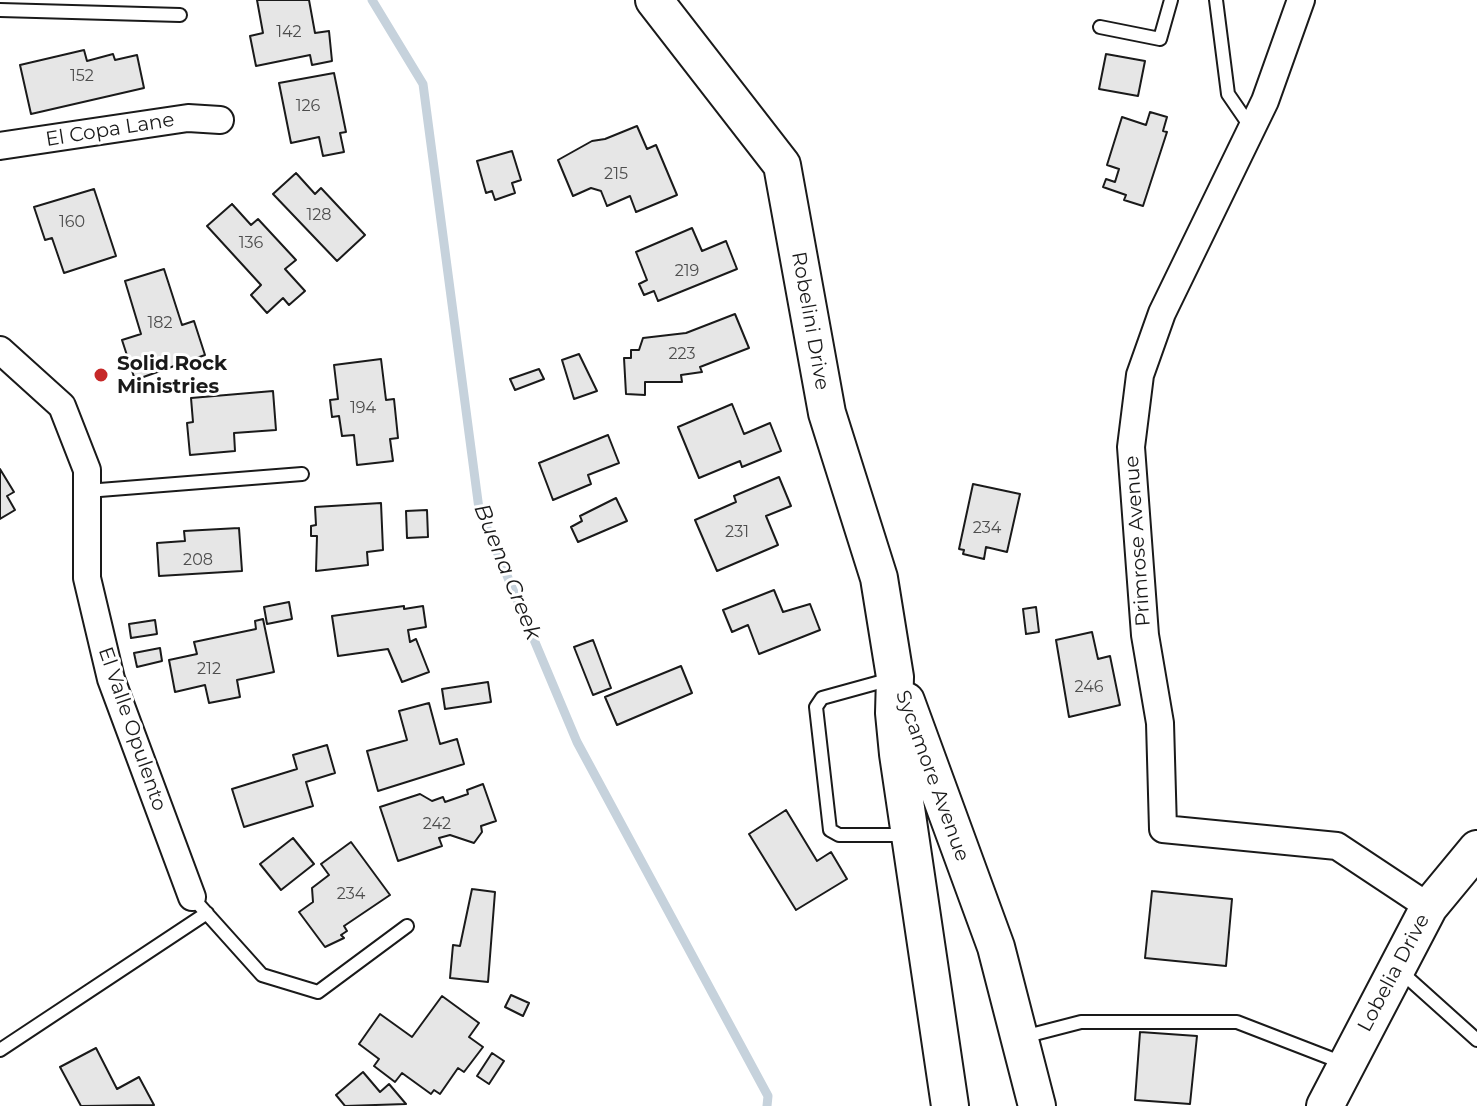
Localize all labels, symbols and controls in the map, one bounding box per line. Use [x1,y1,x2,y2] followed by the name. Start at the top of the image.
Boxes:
[276,22,302,42] house number: 142
[70,66,94,86] house number: 152
[296,96,320,116] house number: 126
[44,108,176,152] street label: El Copa Lane
[604,164,628,184] house number: 215
[306,205,332,225] house number: 128
[59,212,85,232] house number: 160
[239,233,263,253] house number: 136
[786,250,834,392] street label: Robelini Drive
[675,261,699,281] house number: 219
[147,313,173,333] house number: 182
[668,344,696,364] house number: 223
[117,352,227,399] place label: Solid Rock Ministries
[92,366,110,384] marker: Solid Rock Ministries
[350,398,376,418] house number: 194
[1120,455,1156,627] street label: Primrose Avenue
[468,500,546,644] water label: Buena Creek
[973,518,1001,538] house number: 234
[725,522,749,542] house number: 231
[183,550,213,570] house number: 208
[93,644,171,814] street label: El Valle Opulento
[197,659,221,679] house number: 212
[1074,677,1104,697] house number: 246
[890,687,974,865] street label: Sycamore Avenue
[423,814,451,834] house number: 242
[337,884,365,904] house number: 234
[1353,910,1435,1036] street label: Lobelia Drive

